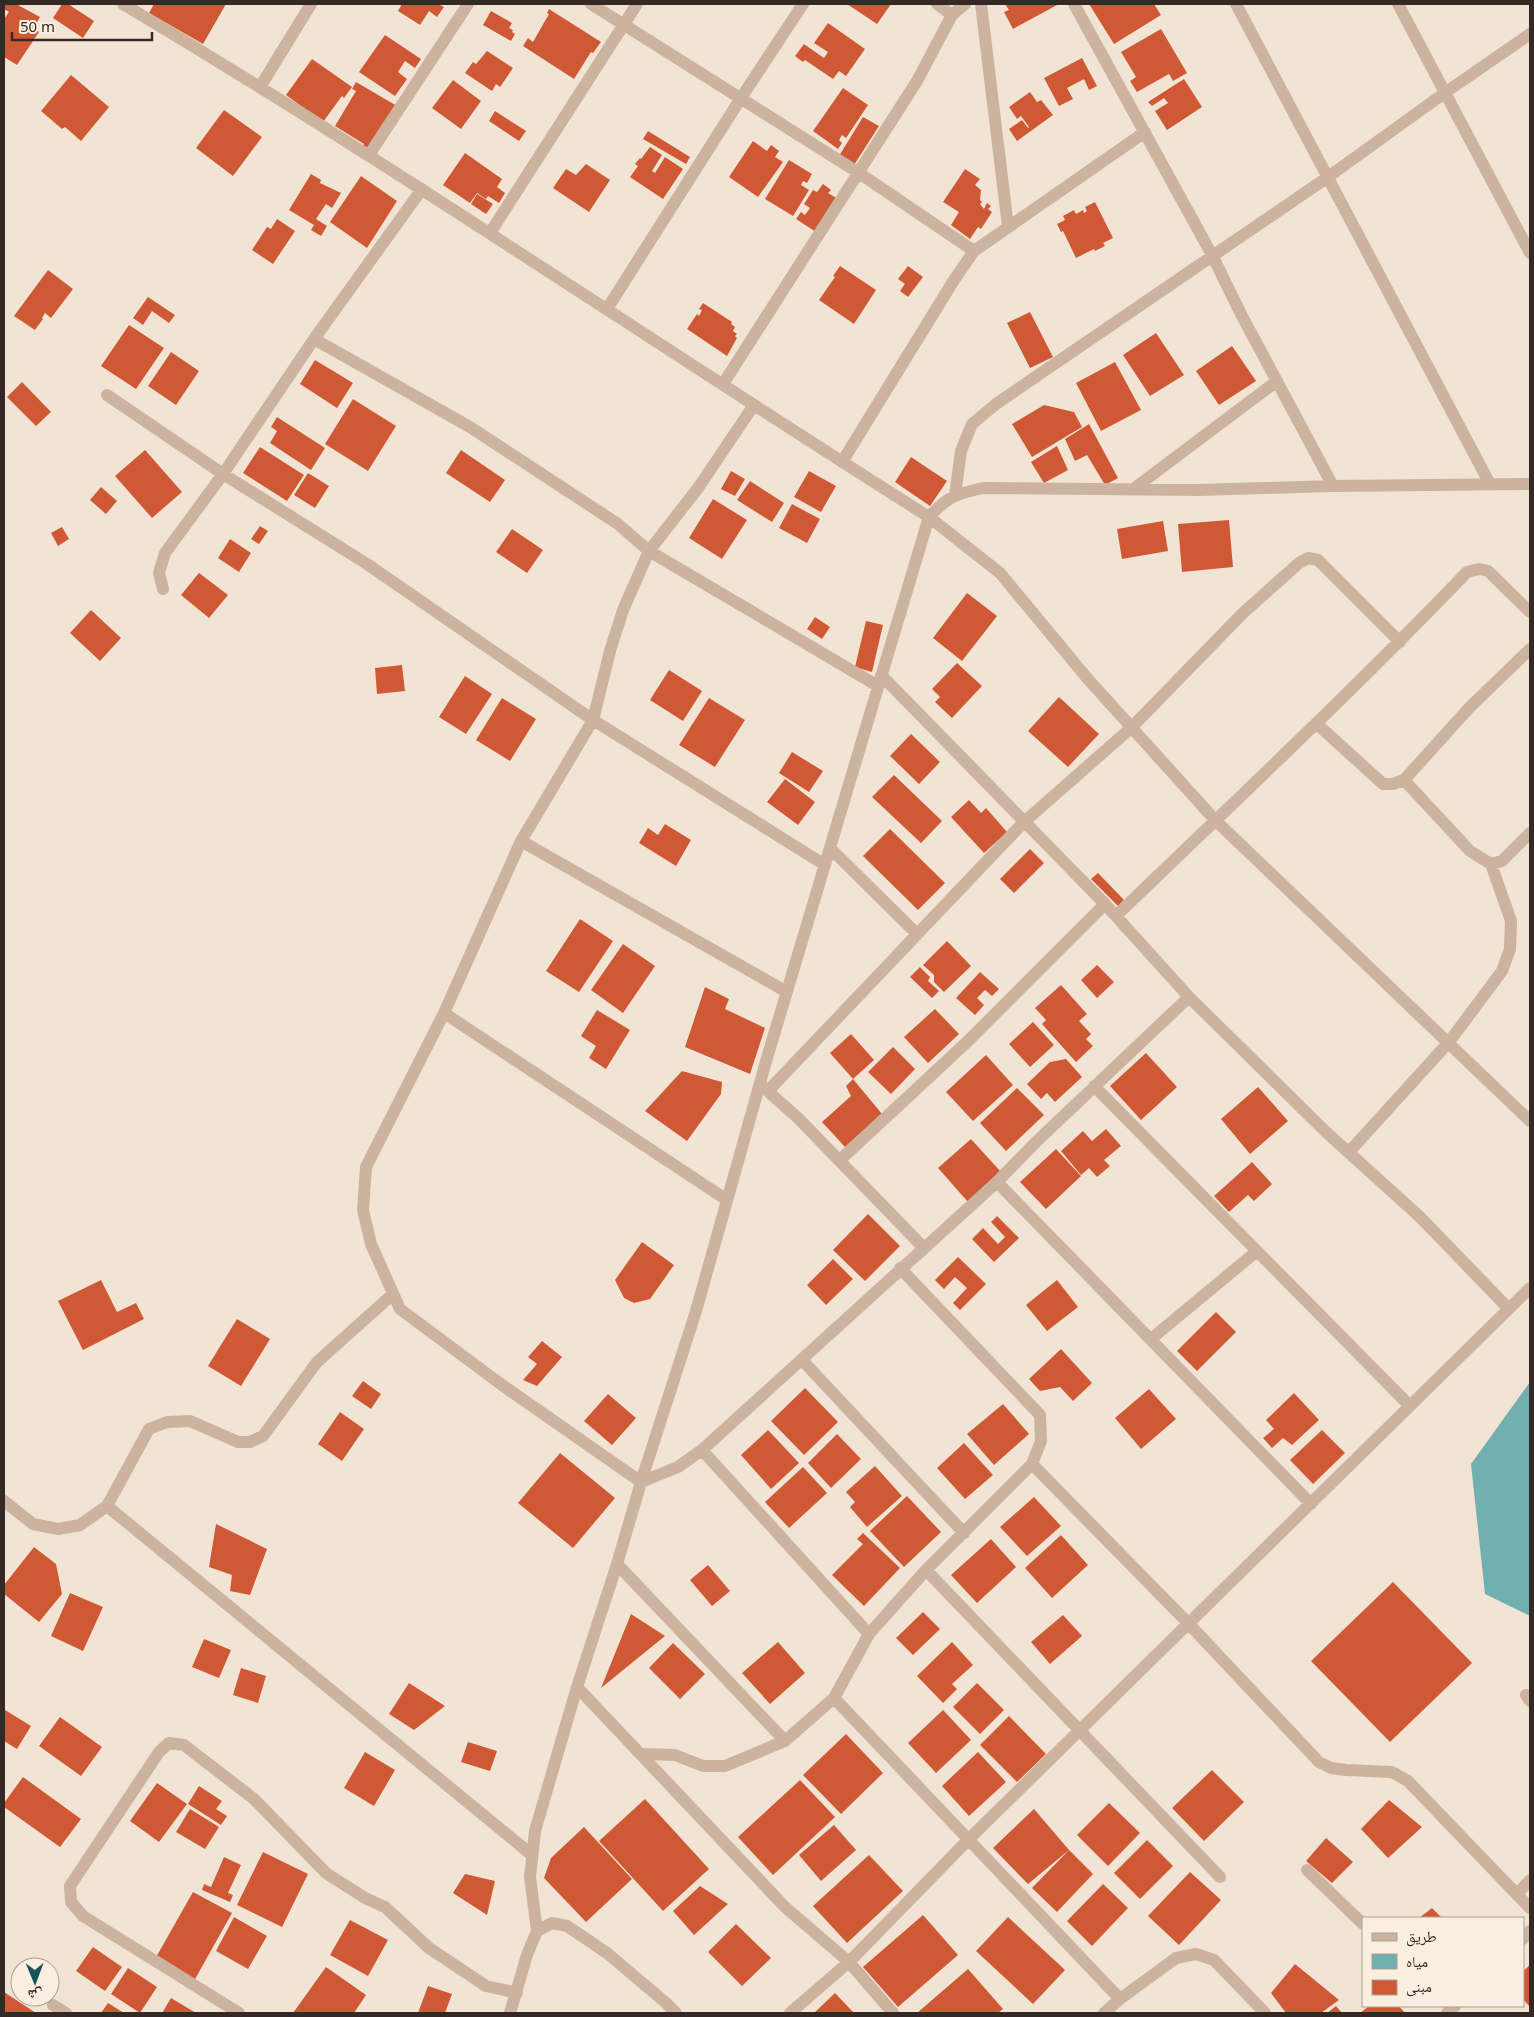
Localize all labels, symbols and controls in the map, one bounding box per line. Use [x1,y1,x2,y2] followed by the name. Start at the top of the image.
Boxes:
[12,10,152,42] scale bar
[20,16,55,36] text: 50 m
[1362,1917,1524,2007] legend
[1406,1926,1437,1947] text: طريق
[1406,1951,1428,1971] text: مياه
[10,1957,60,2007] north arrow
[1406,1976,1432,1997] text: مبنى
[28,1986,43,2005] text: ش

